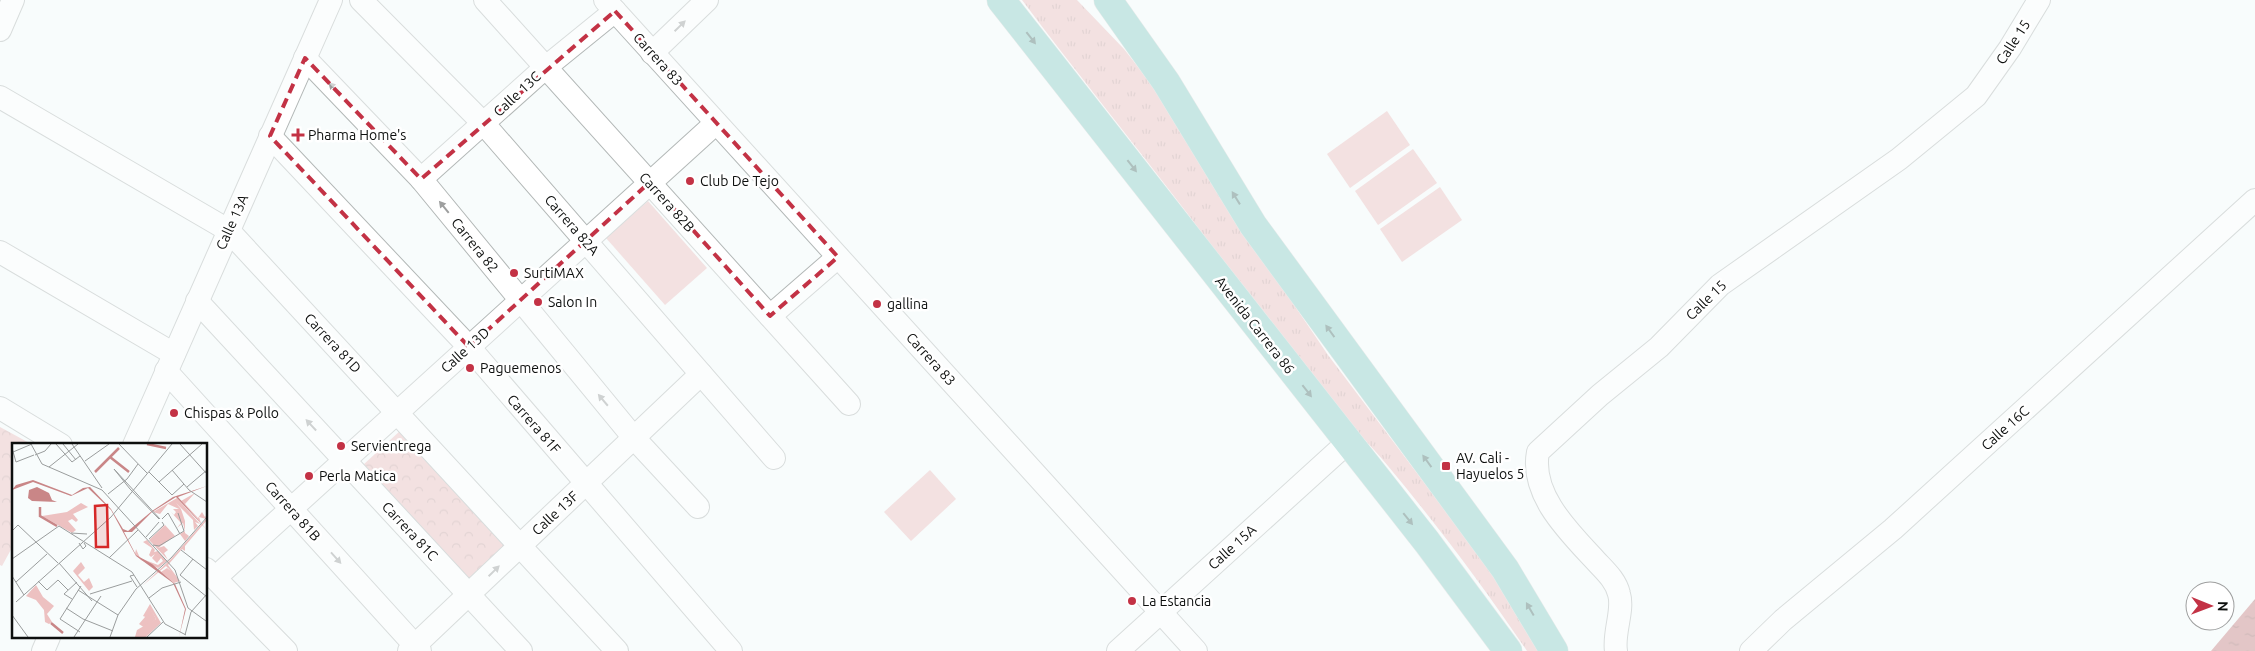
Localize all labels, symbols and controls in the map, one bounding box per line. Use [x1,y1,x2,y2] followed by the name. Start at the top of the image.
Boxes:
[1993,17,2033,67] street label: Calle 15
[673,21,685,33] one-way arrow
[630,29,686,89] street label: Carrera 83
[1026,32,1037,45] one-way arrow
[490,68,544,120] street label: Calle 13C
[328,82,340,94] one-way arrow
[308,127,406,143] place label: Pharma Home's
[292,129,304,141] marker: Pharma Home's
[1126,159,1137,172] one-way arrow
[636,169,698,235] street label: Carrera 82B
[700,173,779,189] place label: Club De Tejo
[684,175,696,187] marker: Club De Tejo
[213,192,251,252] street label: Calle 13A
[541,192,603,258] street label: Carrera 82A
[1231,192,1241,205] one-way arrow
[439,201,450,214] one-way arrow
[448,214,502,276] street label: Carrera 82
[524,265,584,281] place label: SurtiMAX
[508,267,520,279] marker: SurtiMAX
[1212,273,1298,377] street label: Avenida Carrera 86
[1683,277,1729,323] street label: Calle 15
[548,294,597,310] place label: Salon In
[532,296,544,308] marker: Salon In
[887,296,928,312] place label: gallina
[871,298,883,310] marker: gallina
[301,310,365,376] street label: Carrera 81D
[437,324,493,376] street label: Calle 13D
[1324,325,1335,338] one-way arrow
[903,329,959,389] street label: Carrera 83
[480,360,561,376] place label: Paguemenos
[464,362,476,374] marker: Paguemenos
[1302,384,1312,398] one-way arrow
[504,391,564,457] street label: Carrera 81F
[598,394,609,407] one-way arrow
[1978,402,2032,453] street label: Calle 16C
[184,405,279,421] place label: Chispas & Pollo
[168,407,180,419] marker: Chispas & Pollo
[305,419,317,431] one-way arrow
[351,438,431,454] place label: Servientrega
[335,440,347,452] marker: Servientrega
[12,443,208,638] inset map
[1456,450,1524,482] place label: AV. Cali - Hayuelos 5
[1422,454,1432,468] one-way arrow
[1440,460,1452,472] marker: AV. Cali - Hayuelos 5
[319,468,396,484] place label: Perla Matica
[303,470,315,482] marker: Perla Matica
[262,478,324,544] street label: Carrera 81B
[529,488,581,538] street label: Calle 13F
[379,498,441,564] street label: Carrera 81C
[1402,512,1413,525] one-way arrow
[1205,521,1259,573] street label: Calle 15A
[330,552,342,564] one-way arrow
[488,565,500,577] one-way arrow
[2185,581,2235,631] north arrow
[1142,593,1211,609] place label: La Estancia
[1126,595,1138,607] marker: La Estancia
[2215,601,2231,612] text: N
[1525,602,1534,615] one-way arrow

